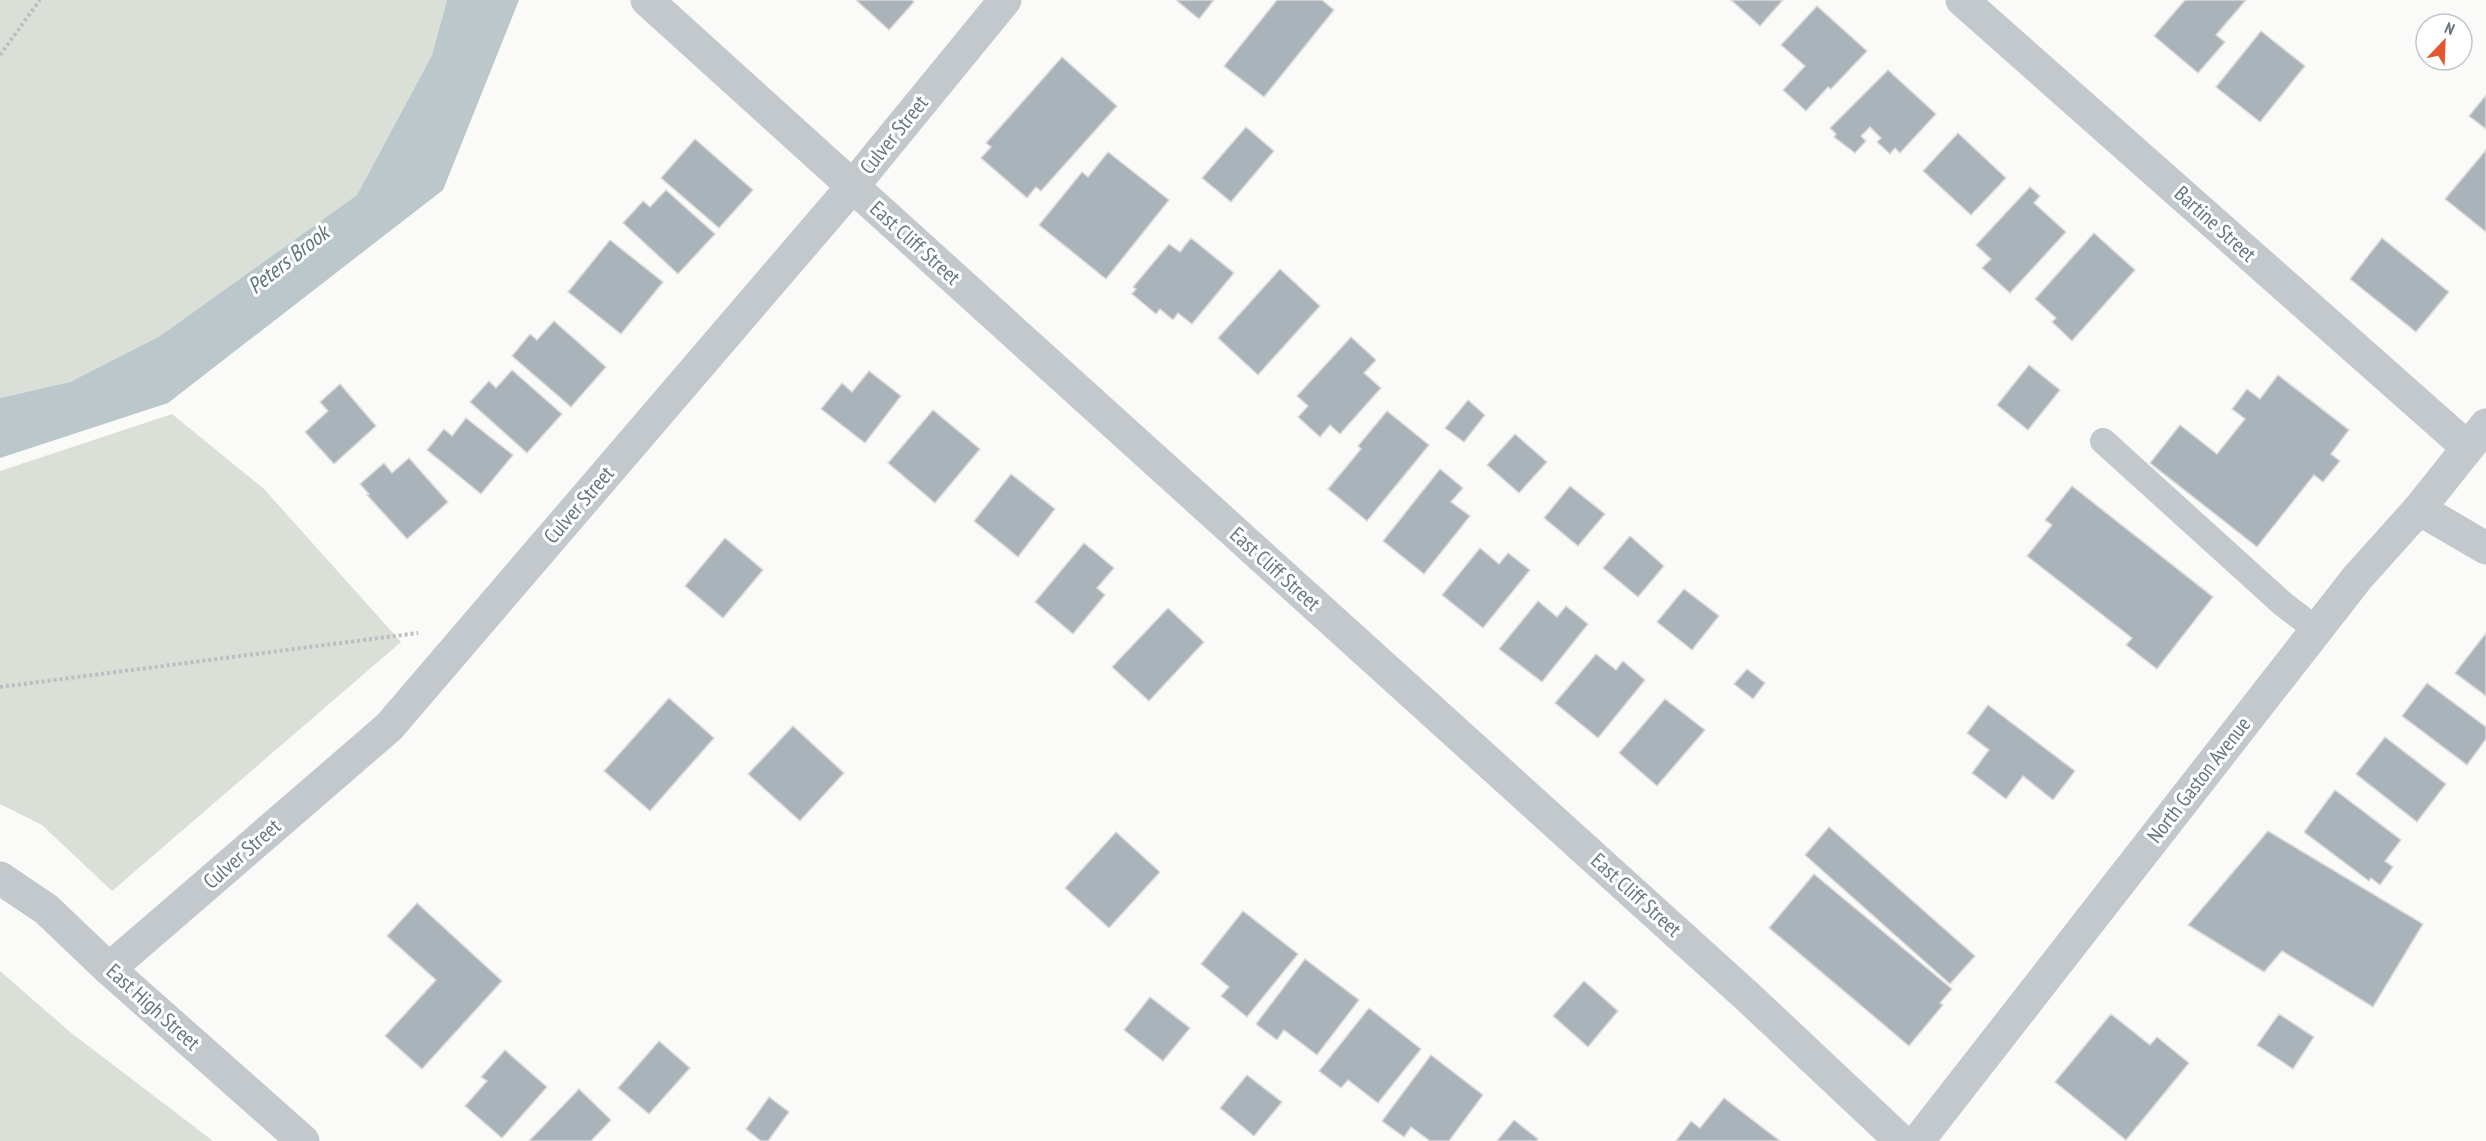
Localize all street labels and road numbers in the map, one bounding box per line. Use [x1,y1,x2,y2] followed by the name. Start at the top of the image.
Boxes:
[854,90,934,180] street label: Culver Street
[2169,180,2262,267] street label: Bartine Street
[864,195,966,290] street label: East Cliff Street
[538,460,620,549] street label: Culver Street
[1224,521,1326,616] street label: East Cliff Street
[2141,711,2256,848] street label: North Gaston Avenue
[197,813,286,895] street label: Culver Street
[1585,847,1687,942] street label: East Cliff Street
[101,958,206,1056] street label: East High Street

